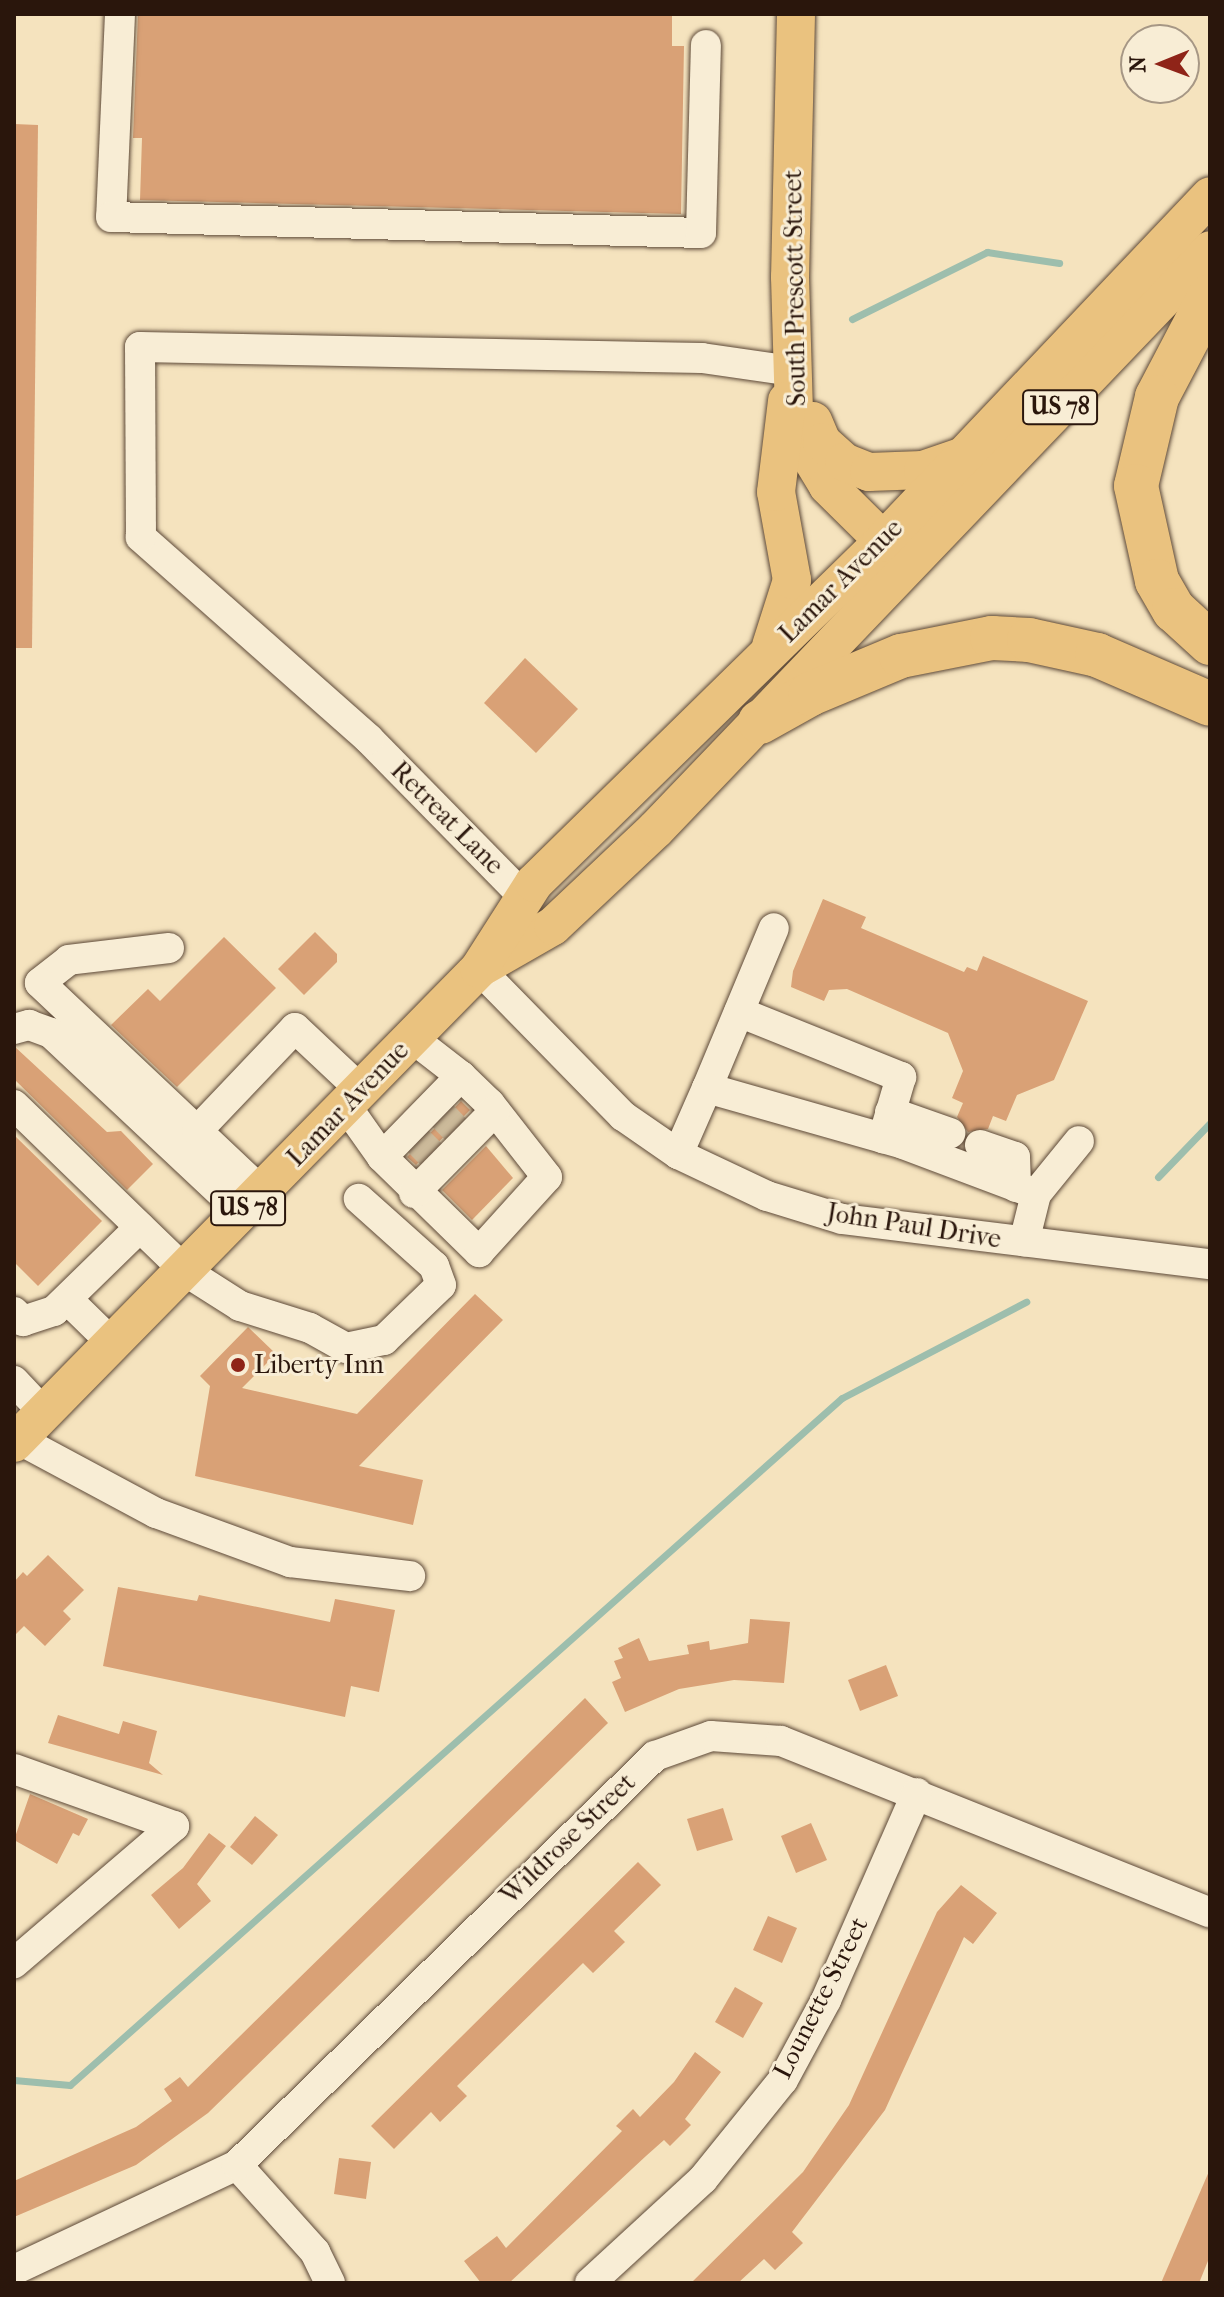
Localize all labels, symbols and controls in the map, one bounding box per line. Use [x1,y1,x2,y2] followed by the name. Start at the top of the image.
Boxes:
[1120,24,1200,104] north arrow
[1125,56,1151,73] text: N
[777,169,813,407] street label: South Prescott Street
[1022,387,1098,427] road number: US 78
[773,513,909,649] street label: Lamar Avenue
[384,755,510,881] street label: Retreat Lane
[281,1035,415,1173] street label: Lamar Avenue
[210,1188,286,1228] road number: US 78
[825,1197,1003,1255] street label: John Paul Drive
[254,1349,384,1381] place label: Liberty Inn
[229,1356,247,1374] marker: Liberty Inn
[494,1767,642,1911] street label: Wildrose Street
[767,1912,875,2084] street label: Lounette Street

